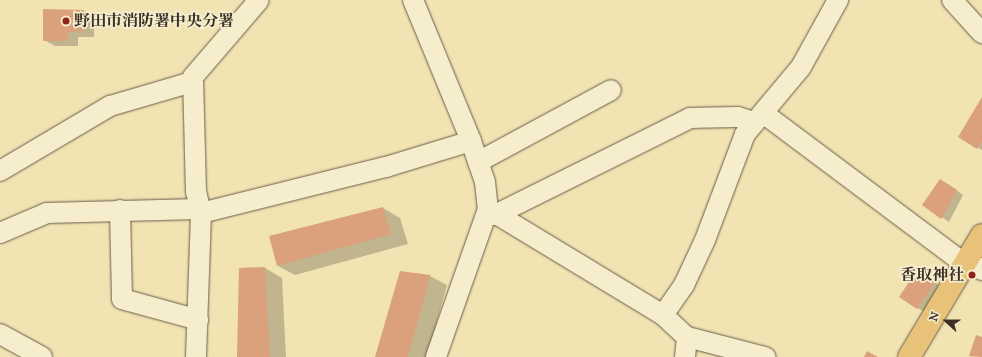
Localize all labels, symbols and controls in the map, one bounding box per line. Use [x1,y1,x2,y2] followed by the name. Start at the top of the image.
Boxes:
[74,11,234,31] place label: 野田市消防署中央分署
[61,16,71,26] marker: 野田市消防署中央分署
[900,265,964,285] place label: 香取神社
[967,270,977,280] marker: 香取神社
[926,301,966,341] north arrow
[927,310,942,323] text: N

